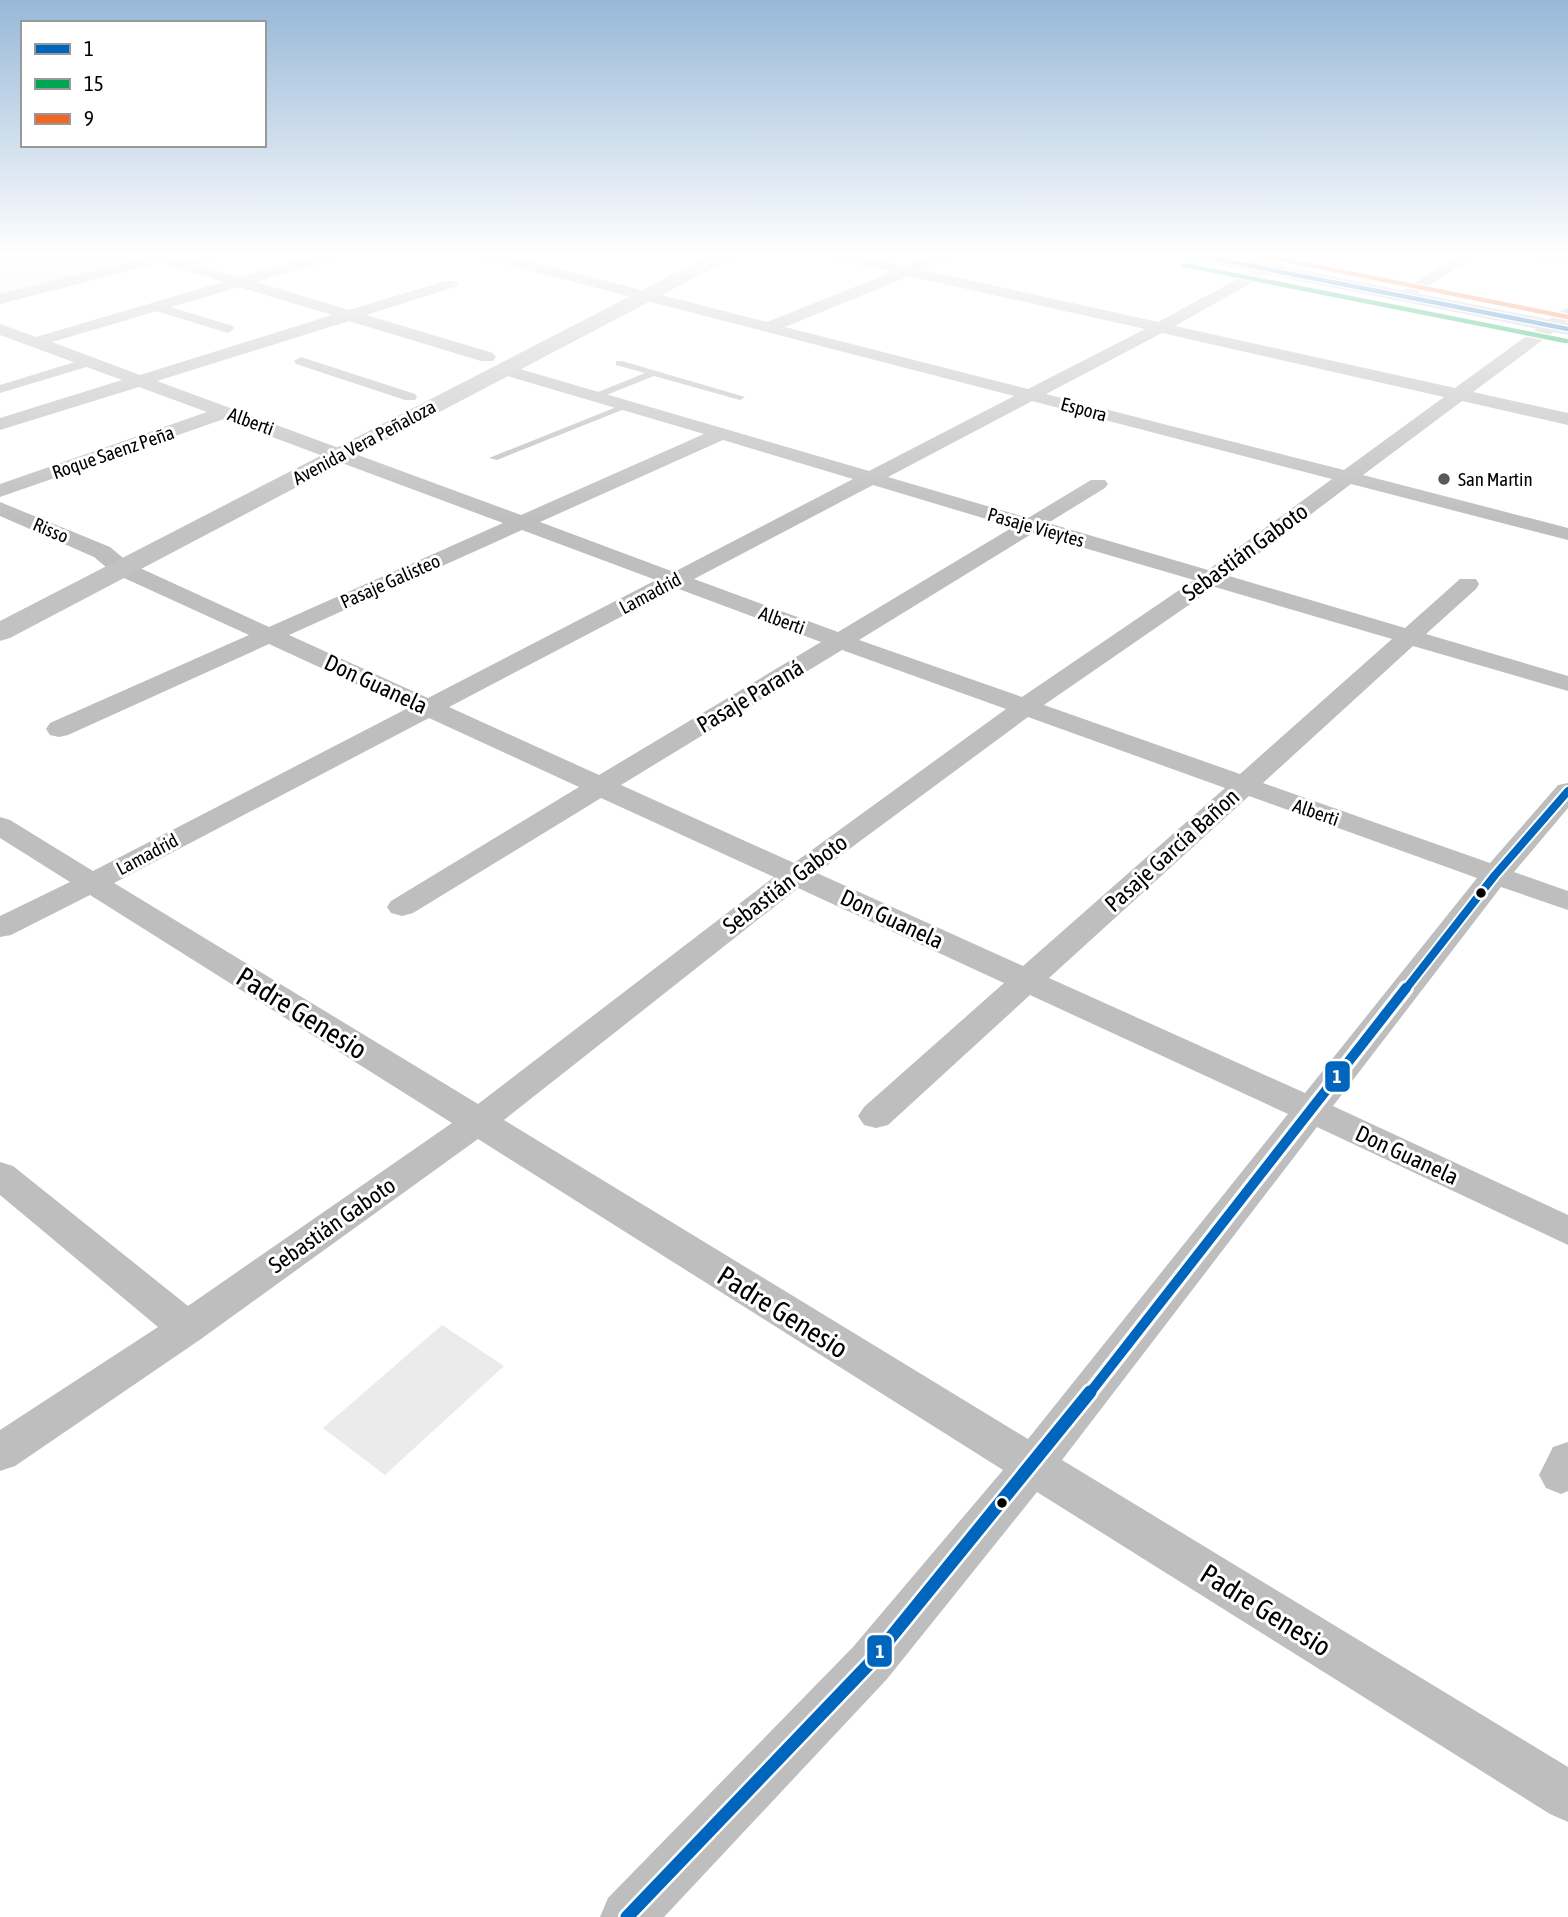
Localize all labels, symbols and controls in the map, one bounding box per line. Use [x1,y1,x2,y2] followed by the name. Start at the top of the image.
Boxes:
[21,21,266,147] legend
[84,36,94,60] text: 1
[84,71,104,95] text: 15
[84,106,94,130] text: 9
[1059,392,1109,426] street label: Espora
[289,395,439,489] street label: Avenida Vera Peñaloza
[225,403,277,439] street label: Alberti
[49,421,177,483] street label: Roque Saenz Peña
[1458,468,1533,490] place label: San Martin
[1436,471,1452,487] marker: San Martin
[1177,498,1313,606] street label: Sebastián Gaboto
[985,503,1087,551] street label: Pasaje Vieytes
[30,513,72,547] street label: Risso
[337,549,443,613] street label: Pasaje Galisteo
[615,568,685,618] street label: Lamadrid
[756,602,808,638] street label: Alberti
[320,649,432,719] street label: Don Guanela
[692,654,808,738] street label: Pasaje Paraná
[1100,783,1244,917] street label: Pasaje García Bañon
[1290,794,1342,830] street label: Alberti
[112,829,182,879] street label: Lamadrid
[718,829,852,939] street label: Sebastián Gaboto
[836,884,948,954] street label: Don Guanela
[1474,886,1488,900] unlabelled marker
[231,960,373,1066] street label: Padre Genesio
[1324,1060,1351,1093] line badge: 1
[1333,1065,1342,1087] text: 1
[1351,1120,1463,1190] street label: Don Guanela
[264,1172,400,1278] street label: Sebastián Gaboto
[712,1259,854,1365] street label: Padre Genesio
[995,1496,1009,1510] unlabelled marker
[1195,1557,1337,1663] street label: Padre Genesio
[866,1634,893,1668] line badge: 1
[876,1640,885,1662] text: 1

